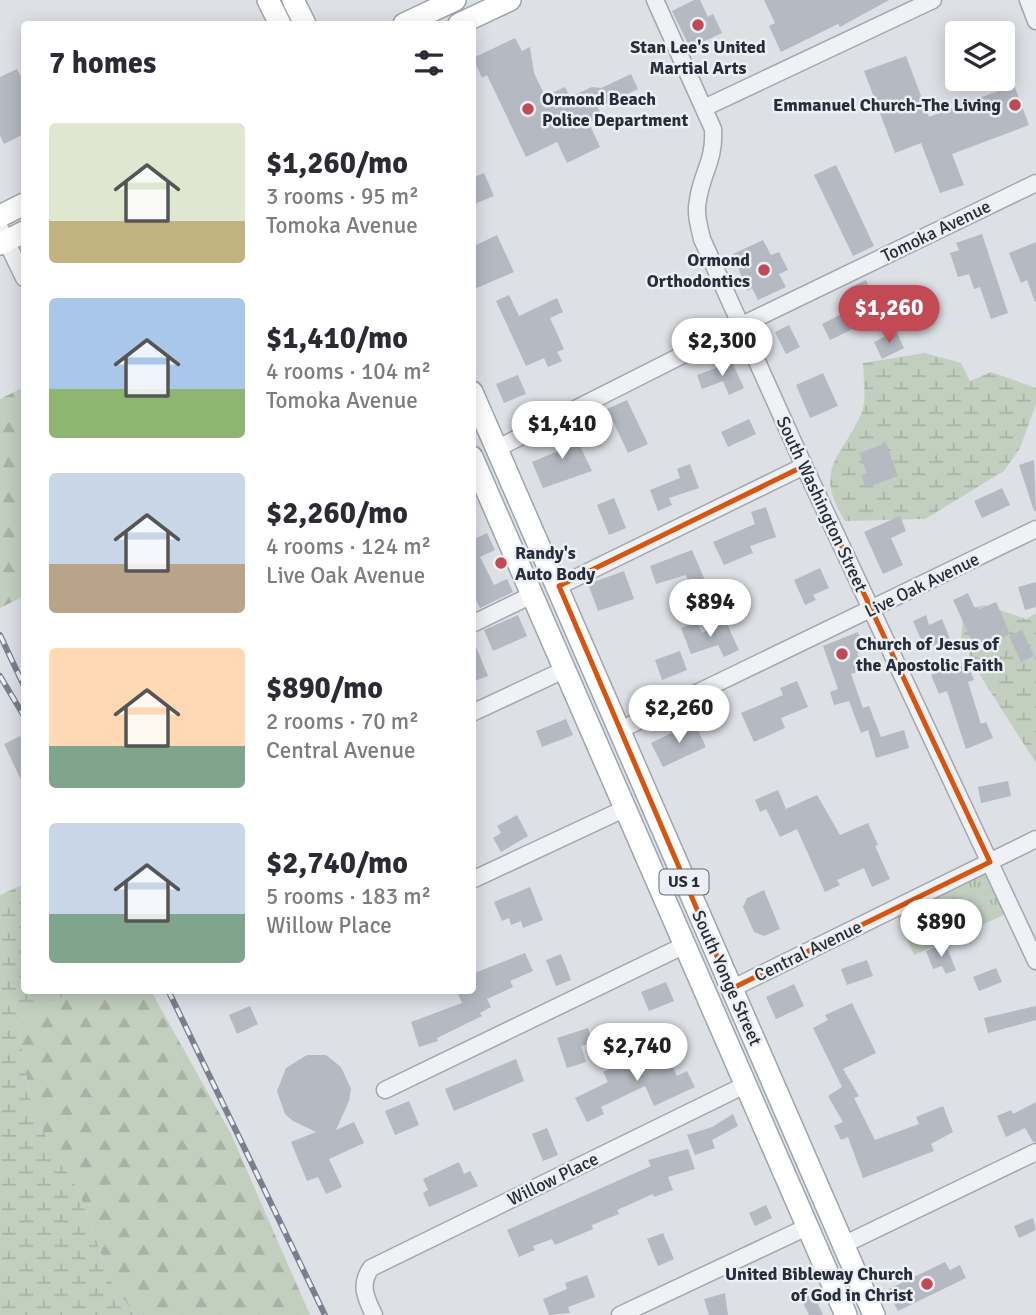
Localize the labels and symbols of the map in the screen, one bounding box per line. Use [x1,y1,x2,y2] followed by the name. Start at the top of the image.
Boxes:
[690,17,706,33] marker: Stan Lee's United Martial Arts
[630,36,766,79] place label: Stan Lee's United Martial Arts
[542,88,688,131] place label: Ormond Beach Police Department
[773,94,1001,116] place label: Emmanuel Church-The Living
[1007,97,1023,113] marker: Emmanuel Church-The Living
[520,101,536,117] marker: Ormond Beach Police Department
[878,195,994,267] street label: Tomoka Avenue
[647,249,750,292] place label: Ormond Orthodontics
[756,262,772,278] marker: Ormond Orthodontics
[832,286,946,345] pin: $1,260
[665,318,779,378] pin: $2,300
[505,402,619,461] pin: $1,410
[772,413,872,595] street label: South Washington Street
[515,542,595,585] place label: Randy's Auto Body
[861,548,983,622] street label: Live Oak Avenue
[493,555,509,571] marker: Randy's Auto Body
[669,580,751,639] pin: $894
[855,633,1003,676] place label: Church of Jesus of the Apostolic Faith
[834,646,850,662] marker: Church of Jesus of the Apostolic Faith
[622,686,736,745] pin: $2,260
[660,870,708,894] road number: US 1
[900,900,982,959] pin: $890
[687,907,767,1049] street label: South Yonge Street
[751,915,865,987] street label: Central Avenue
[580,1024,694,1083] pin: $2,740
[504,1148,602,1210] street label: Willow Place
[725,1263,913,1306] place label: United Bibleway Church of God in Christ
[919,1276,935,1292] marker: United Bibleway Church of God in Christ

